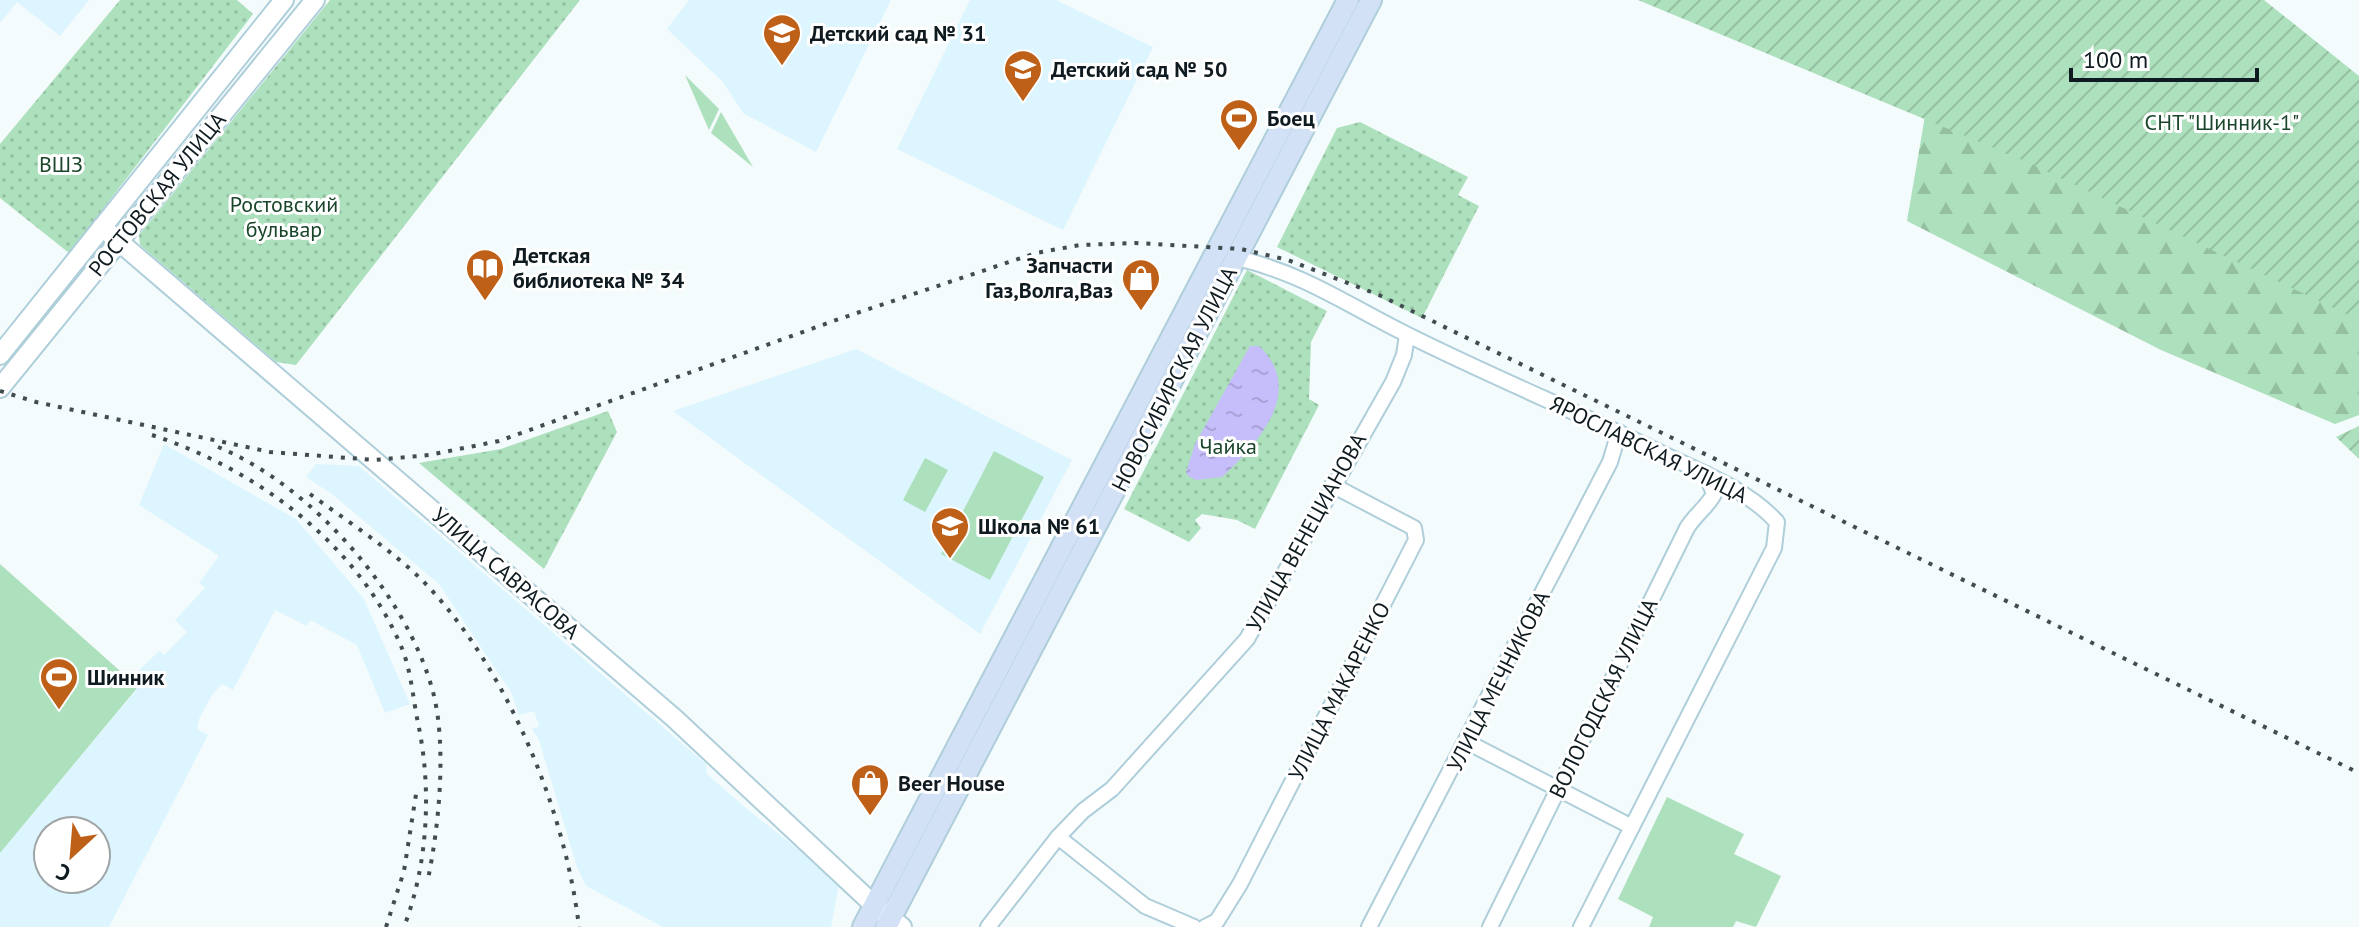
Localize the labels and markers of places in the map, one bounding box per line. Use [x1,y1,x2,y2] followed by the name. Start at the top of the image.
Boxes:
[761,12,803,67] school or university icon: Детский сад № 31
[810,19,986,47] place label: Детский сад № 31
[1002,48,1044,103] school or university icon: Детский сад № 50
[1051,55,1227,83] place label: Детский сад № 50
[1218,97,1260,152] sports icon: Боец
[1267,104,1315,132] place label: Боец
[513,241,685,294] place label: Детская библиотека № 34
[464,247,506,302] library icon: Детская библиотека № 34
[985,251,1113,304] place label: Запчасти Газ,Волга,Ваз
[1120,257,1162,312] shop icon: Запчасти Газ,Волга,Ваз
[929,505,971,560] school or university icon: Школа № 61
[978,512,1100,540] place label: Школа № 61
[38,656,80,711] sports icon: Шинник
[87,663,165,691] place label: Шинник
[849,762,891,817] shop icon: Beer House
[898,769,1005,797] place label: Beer House

